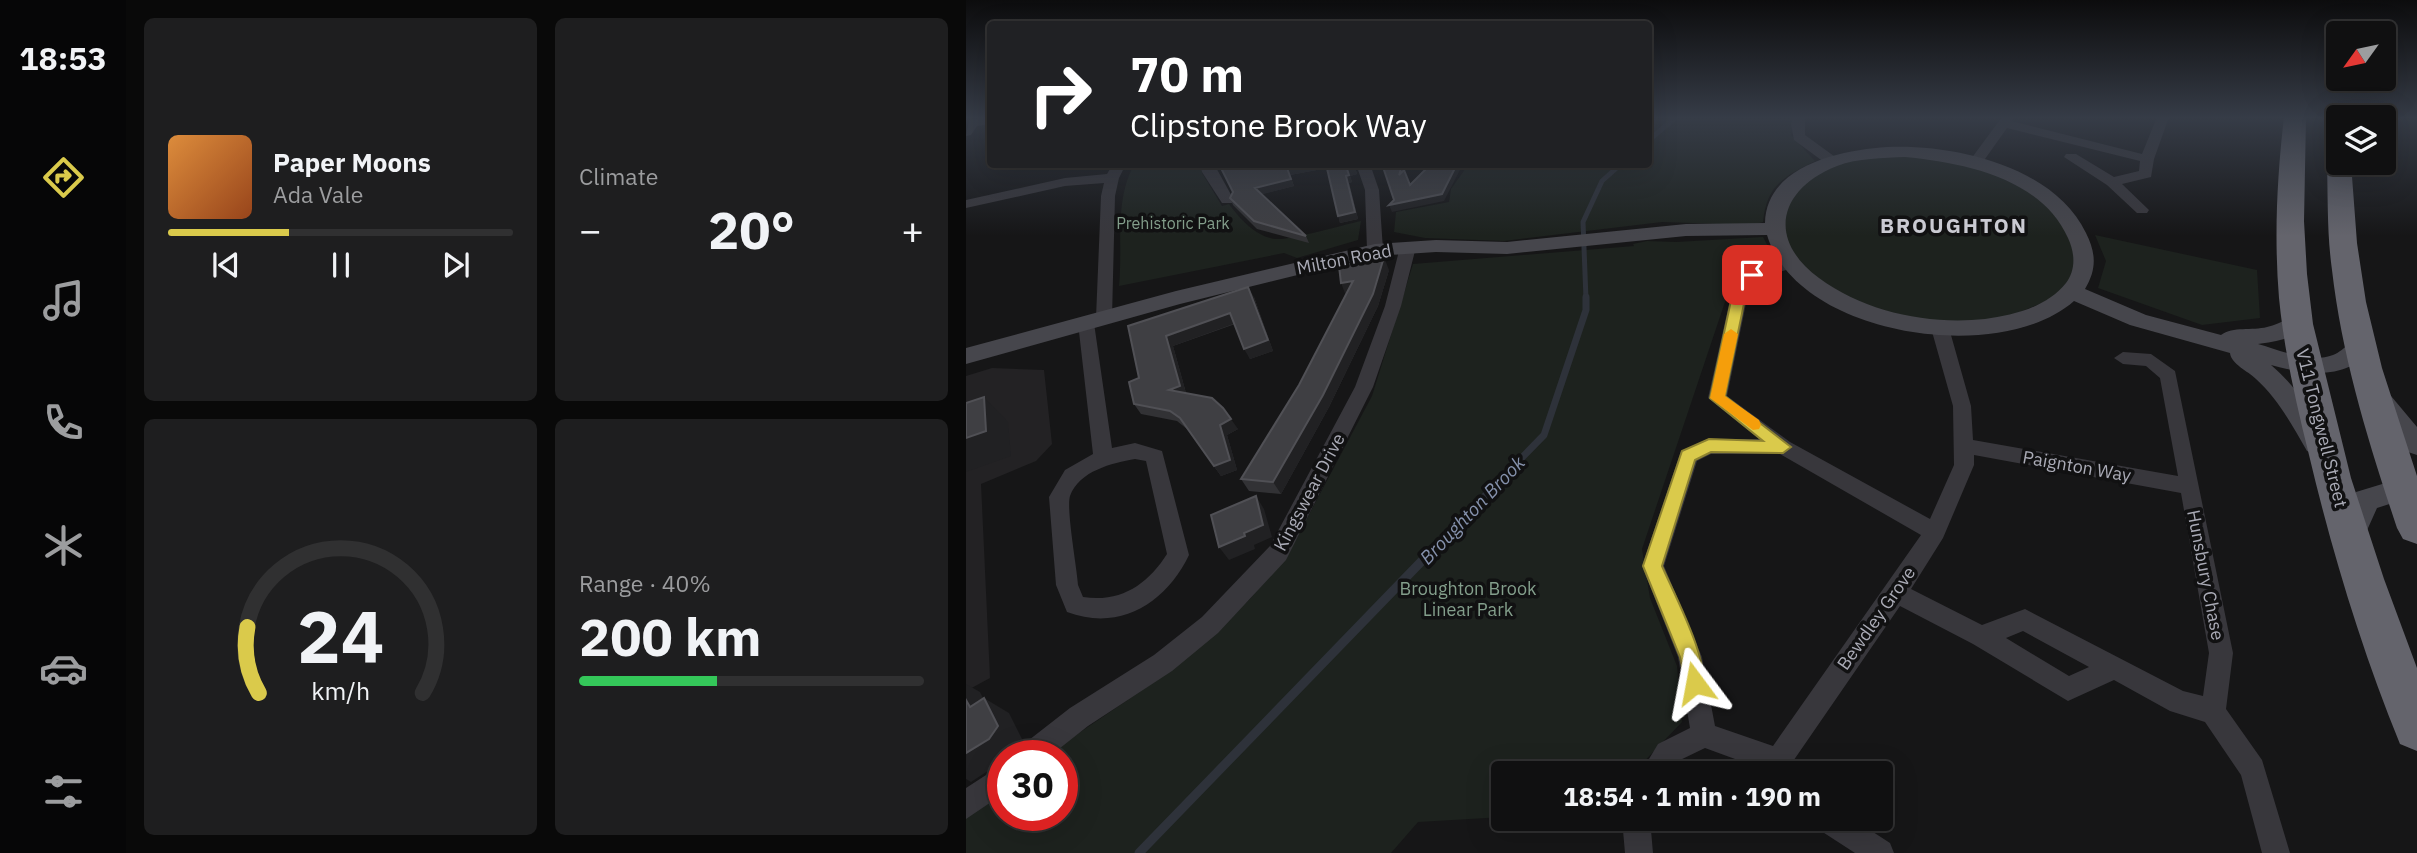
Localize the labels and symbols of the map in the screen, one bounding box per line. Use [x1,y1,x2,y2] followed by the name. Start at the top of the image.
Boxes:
[2326,21,2396,91] north arrow
[1880,211,2028,239] district label: BROUGHTON
[1116,213,1230,233] park label: Prehistoric Park
[1295,239,1393,279] street label: Milton Road
[1722,245,1782,305] pin
[2291,346,2353,510] street label: V11 Tongwell Street
[1268,429,1350,555] street label: Kingswear Drive
[2021,445,2133,487] street label: Paignton Way
[1414,450,1531,569] water label: Broughton Brook
[2182,508,2230,642] street label: Hunsbury Chase
[1832,562,1920,674] street label: Bewdley Grove
[1399,577,1537,621] park label: Broughton Brook Linear Park
[1658,646,1732,720] position arrow
[987,740,1078,831] speed limit sign: 30

